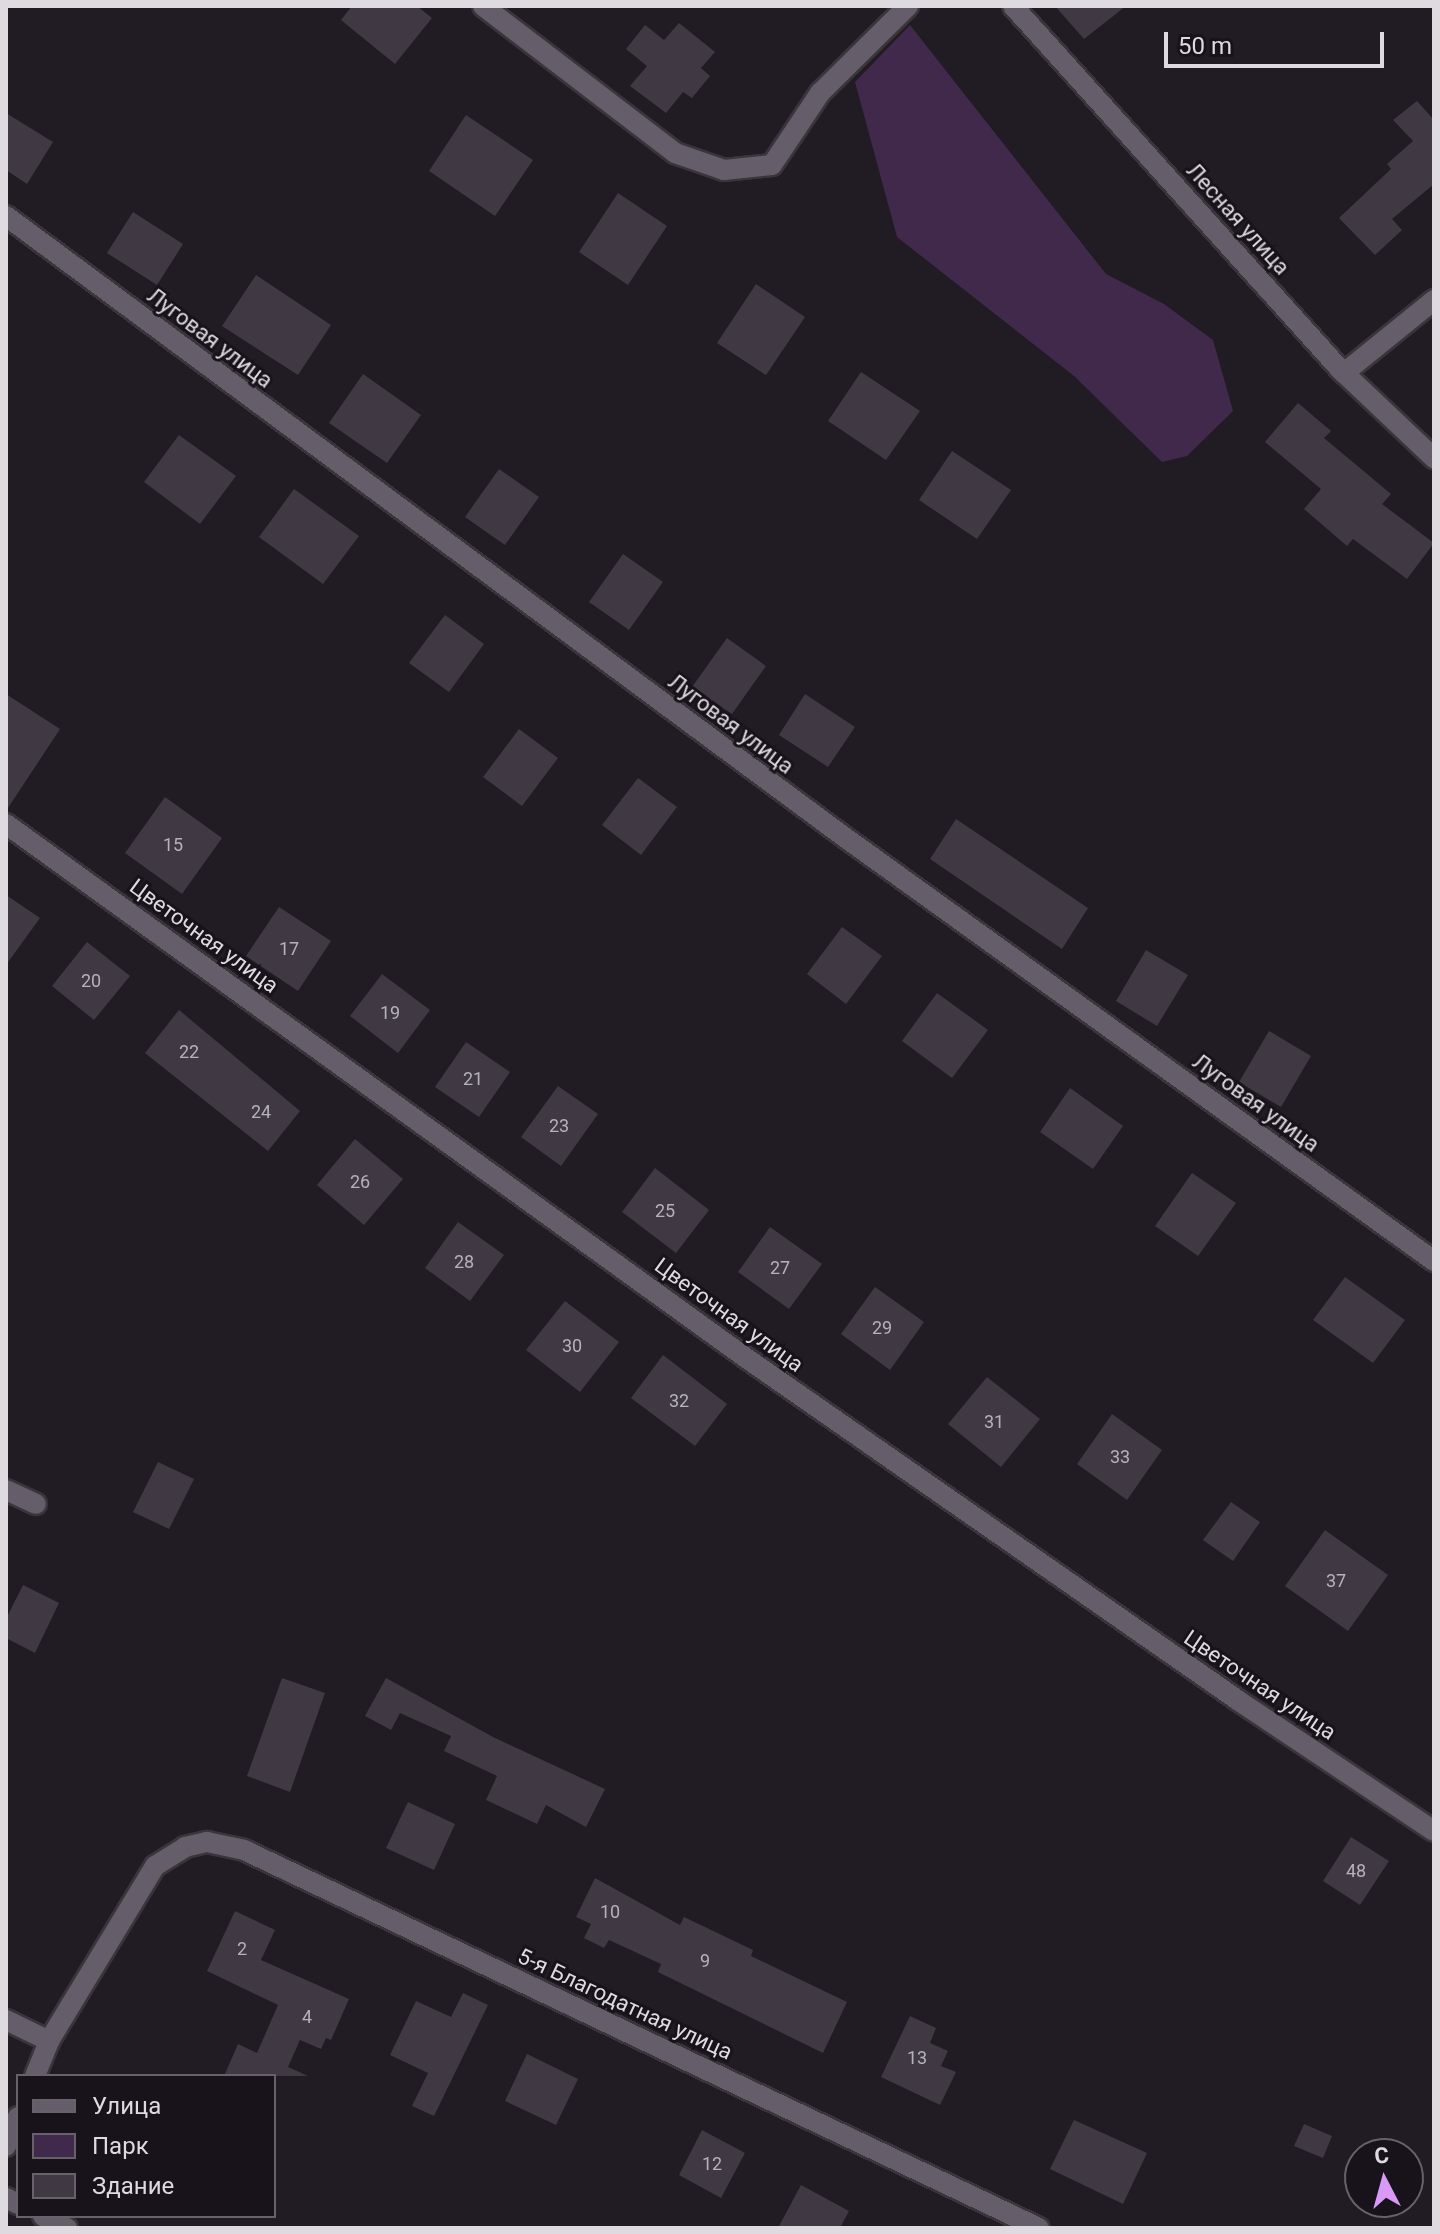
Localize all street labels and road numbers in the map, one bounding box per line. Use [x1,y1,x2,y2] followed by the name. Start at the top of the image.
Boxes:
[1181,158,1295,280] street label: Лесная улица
[142,282,278,394] street label: Луговая улица
[663,668,799,780] street label: Луговая улица
[124,873,284,999] street label: Цветочная улица
[1188,1048,1324,1158] street label: Луговая улица
[649,1252,809,1378] street label: Цветочная улица
[1179,1624,1341,1746] street label: Цветочная улица
[514,1943,736,2065] street label: 5-я Благодатная улица

